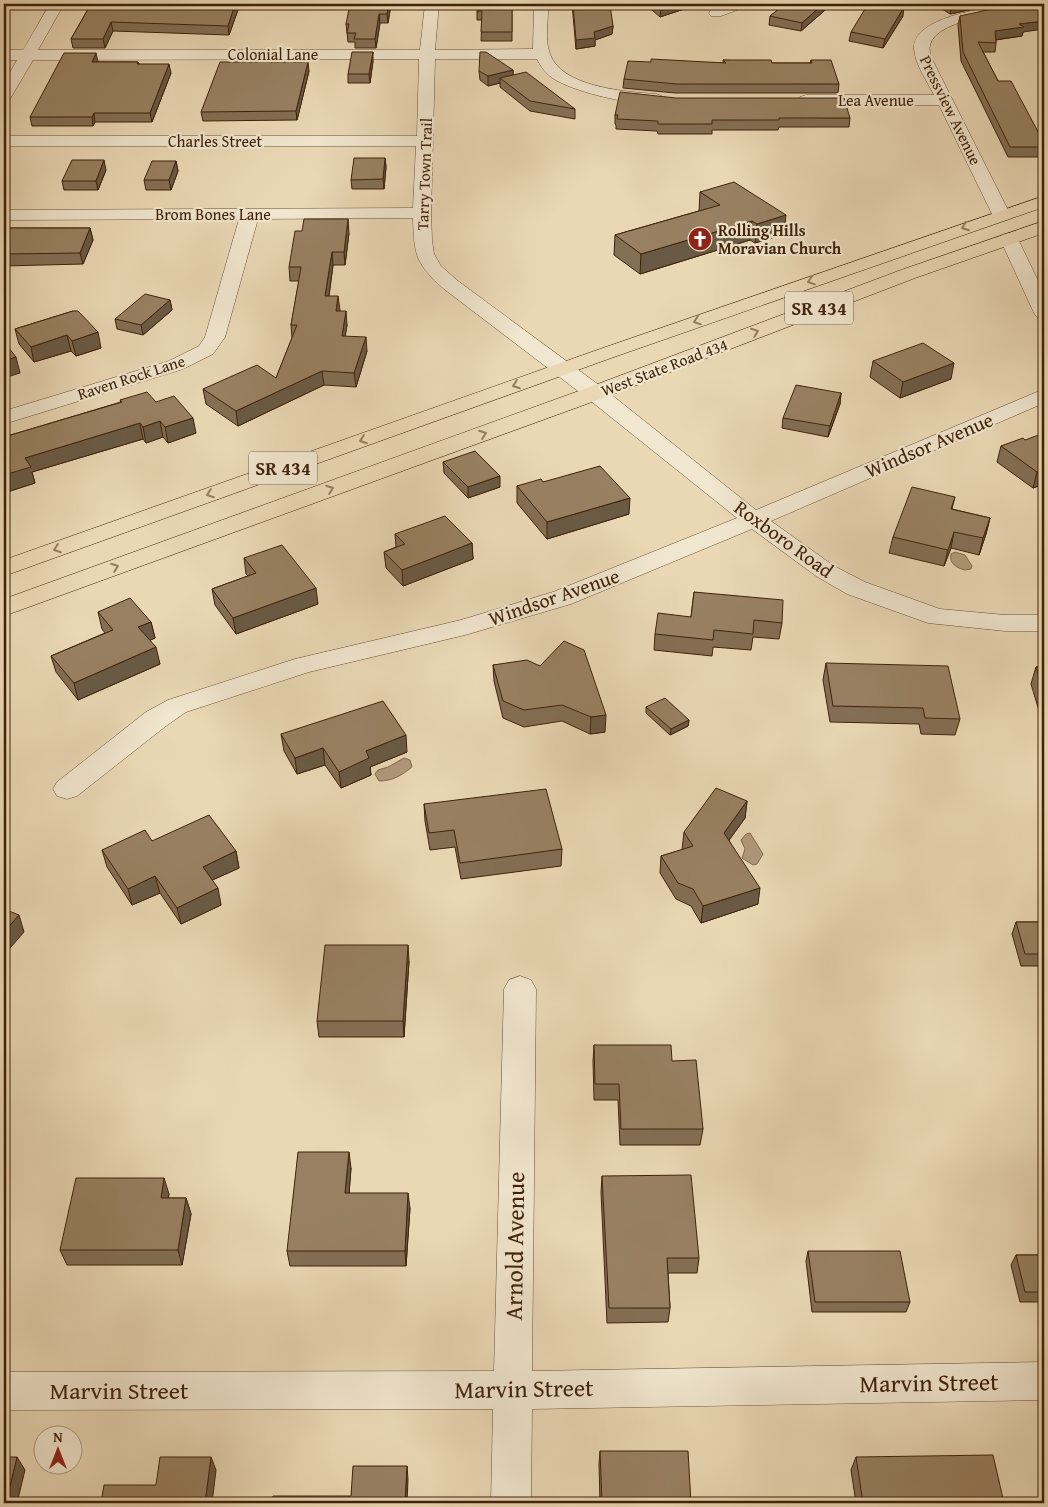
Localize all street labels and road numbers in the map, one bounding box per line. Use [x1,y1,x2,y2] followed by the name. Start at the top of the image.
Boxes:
[228,42,318,66] street label: Colonial Lane
[914,51,988,169] street label: Pressview Avenue
[838,88,914,112] street label: Lea Avenue
[410,117,438,231] street label: Tarry Town Trail
[168,129,262,153] street label: Charles Street
[155,202,271,226] street label: Brom Bones Lane
[785,292,853,324] road number: SR 434
[597,332,731,402] street label: West State Road 434
[74,348,188,406] street label: Raven Rock Lane
[860,404,997,485] street label: Windsor Avenue
[249,452,317,484] road number: SR 434
[729,493,840,585] street label: Roxboro Road
[484,561,623,633] street label: Windsor Avenue
[496,1171,533,1321] street label: Arnold Avenue
[859,1364,999,1401] street label: Marvin Street
[454,1370,594,1407] street label: Marvin Street
[49,1373,189,1408] street label: Marvin Street

